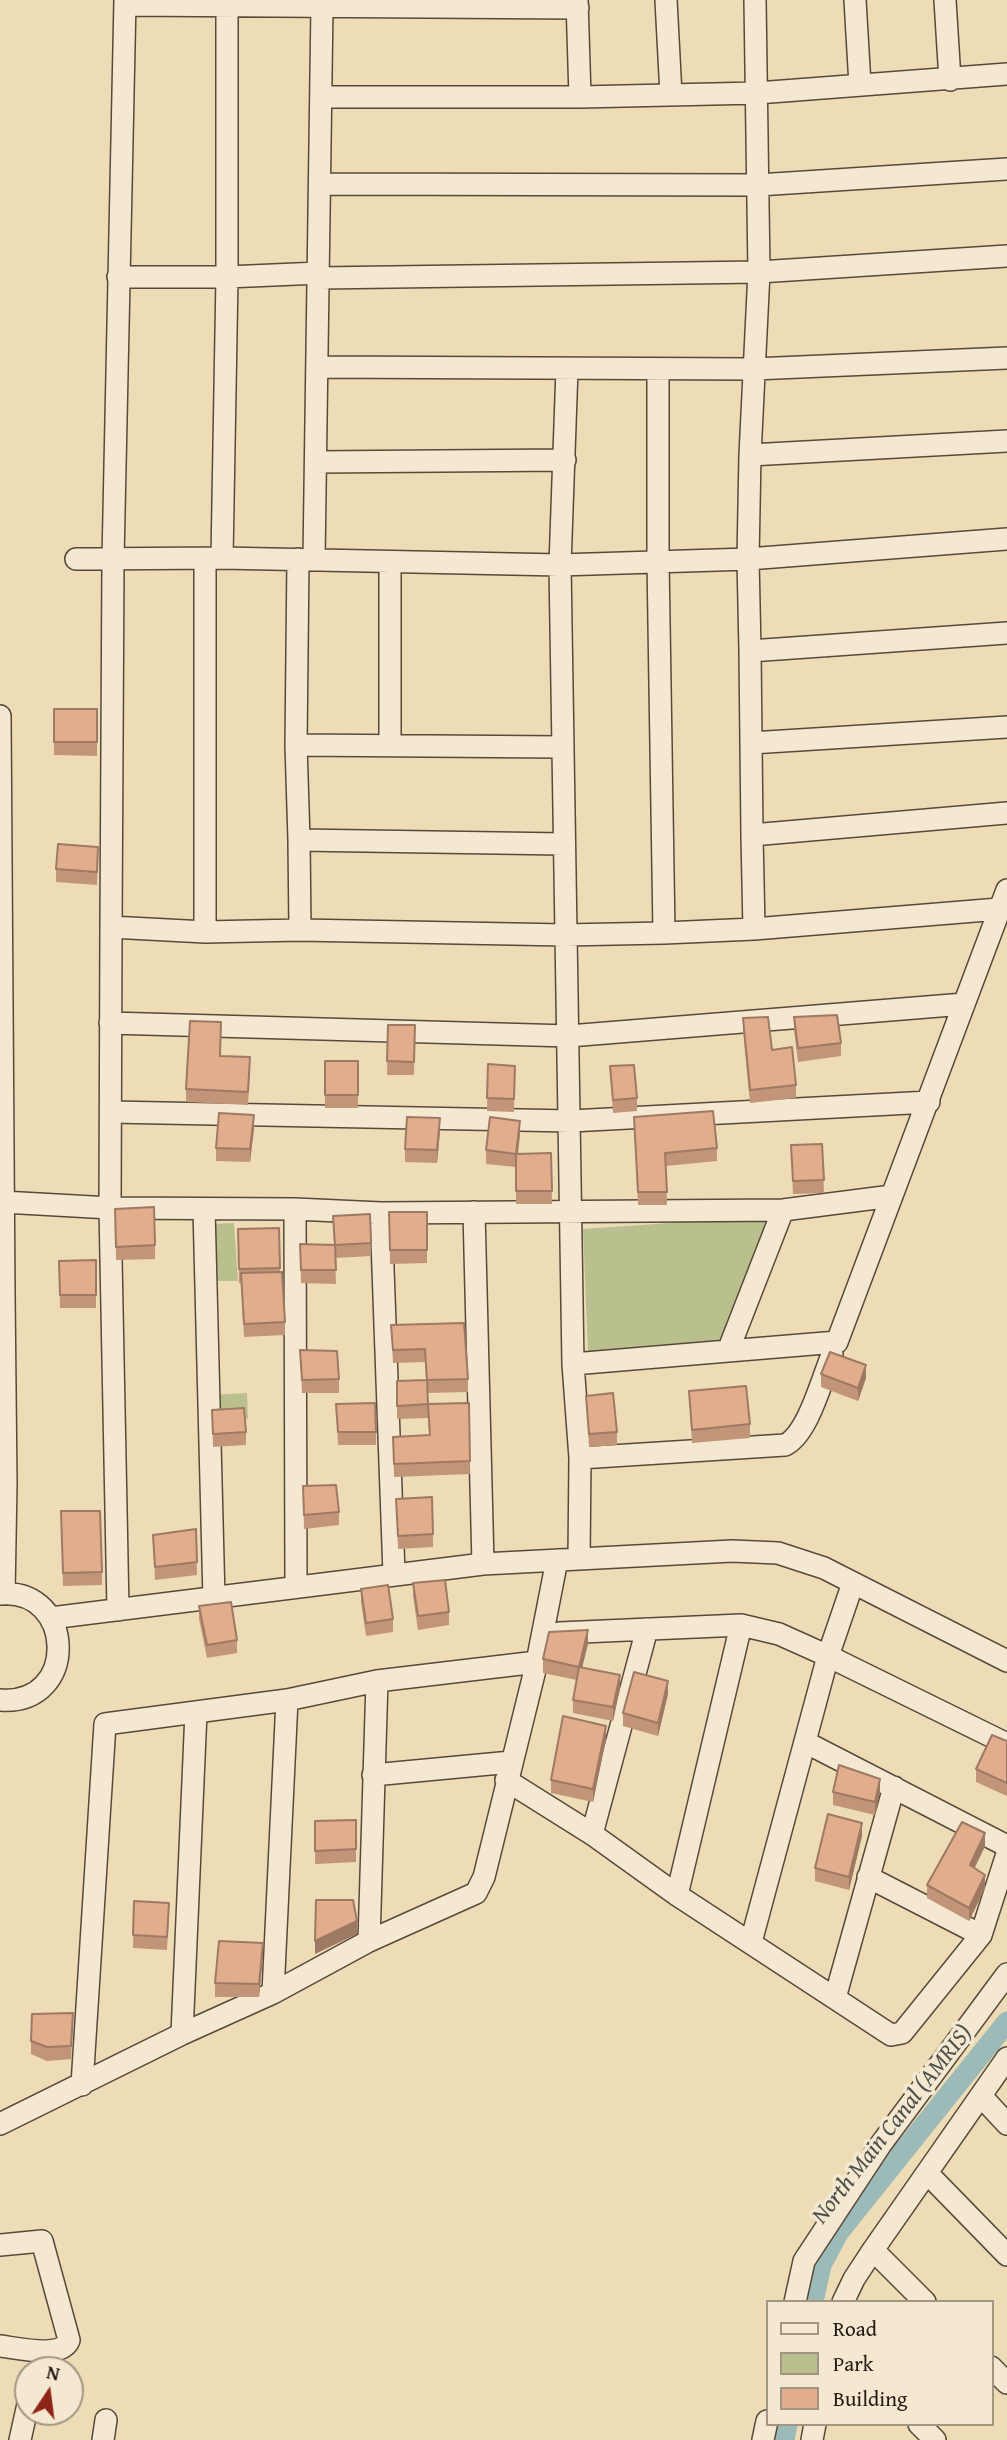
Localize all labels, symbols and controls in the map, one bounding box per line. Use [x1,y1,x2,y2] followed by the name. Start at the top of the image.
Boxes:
[807,2020,979,2230] water label: North Main Canal (AMRIS)
[766,2300,993,2426] legend
[833,2313,877,2344] text: Road
[833,2348,874,2379] text: Park
[14,2356,84,2426] north arrow
[44,2357,63,2388] text: N
[833,2383,907,2414] text: Building

